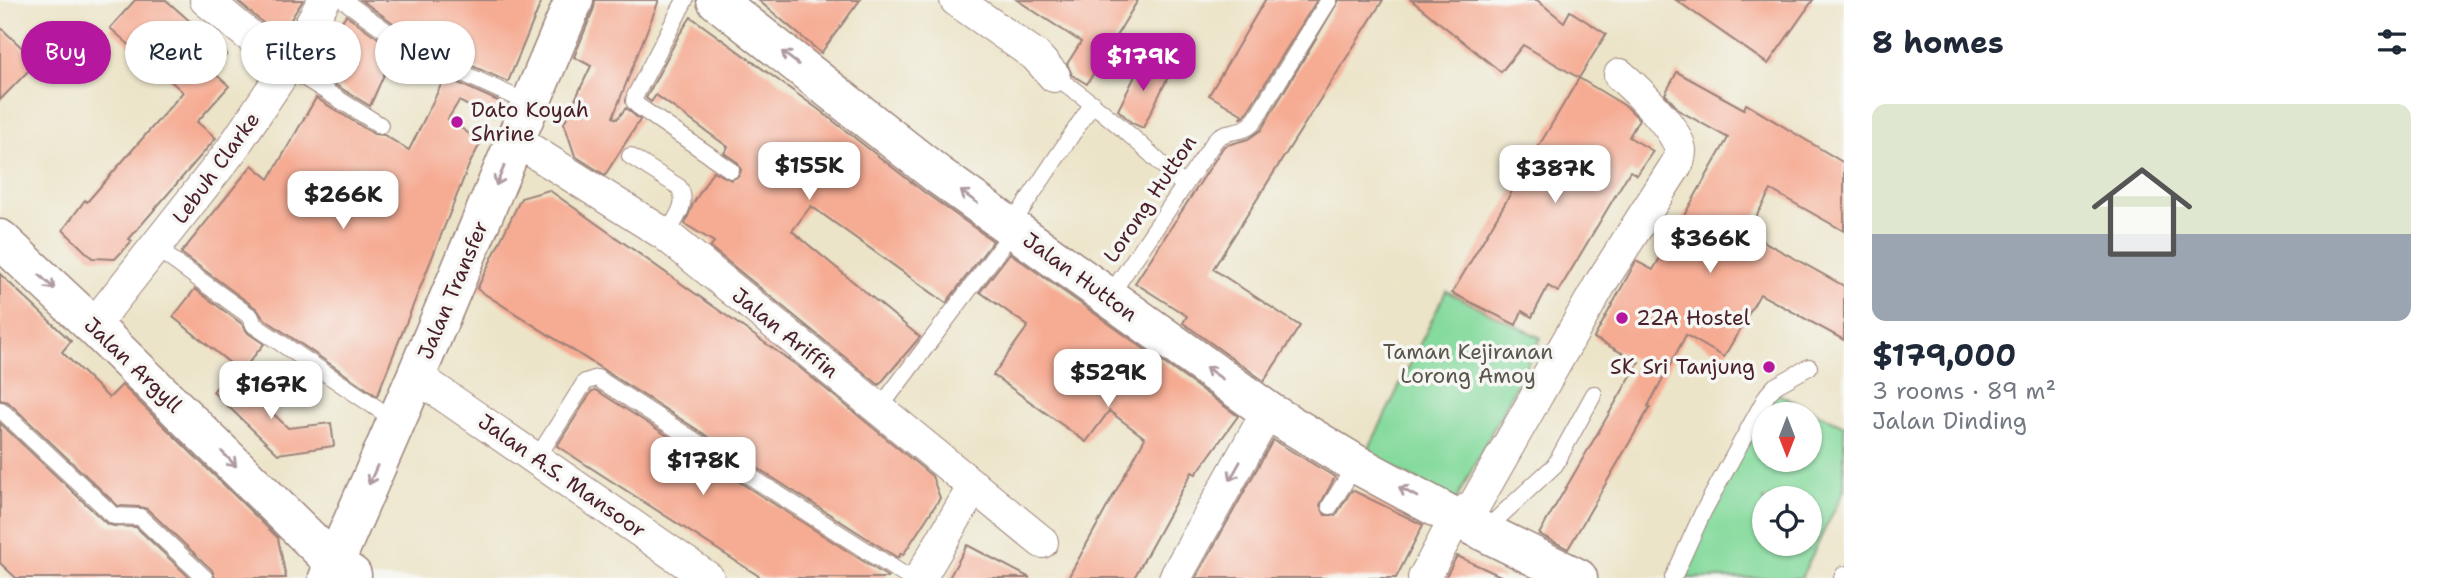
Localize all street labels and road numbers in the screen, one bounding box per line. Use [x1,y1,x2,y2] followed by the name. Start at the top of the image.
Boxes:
[166,106,266,230] street label: Lebuh Clarke
[1097,130,1203,268] street label: Lorong Hutton
[411,216,495,364] street label: Jalan Transfer
[1017,226,1143,328] street label: Jalan Hutton
[726,281,844,385] street label: Jalan Ariffin
[78,311,189,419] street label: Jalan Argyll
[472,407,652,545] street label: Jalan A.S. Mansoor

